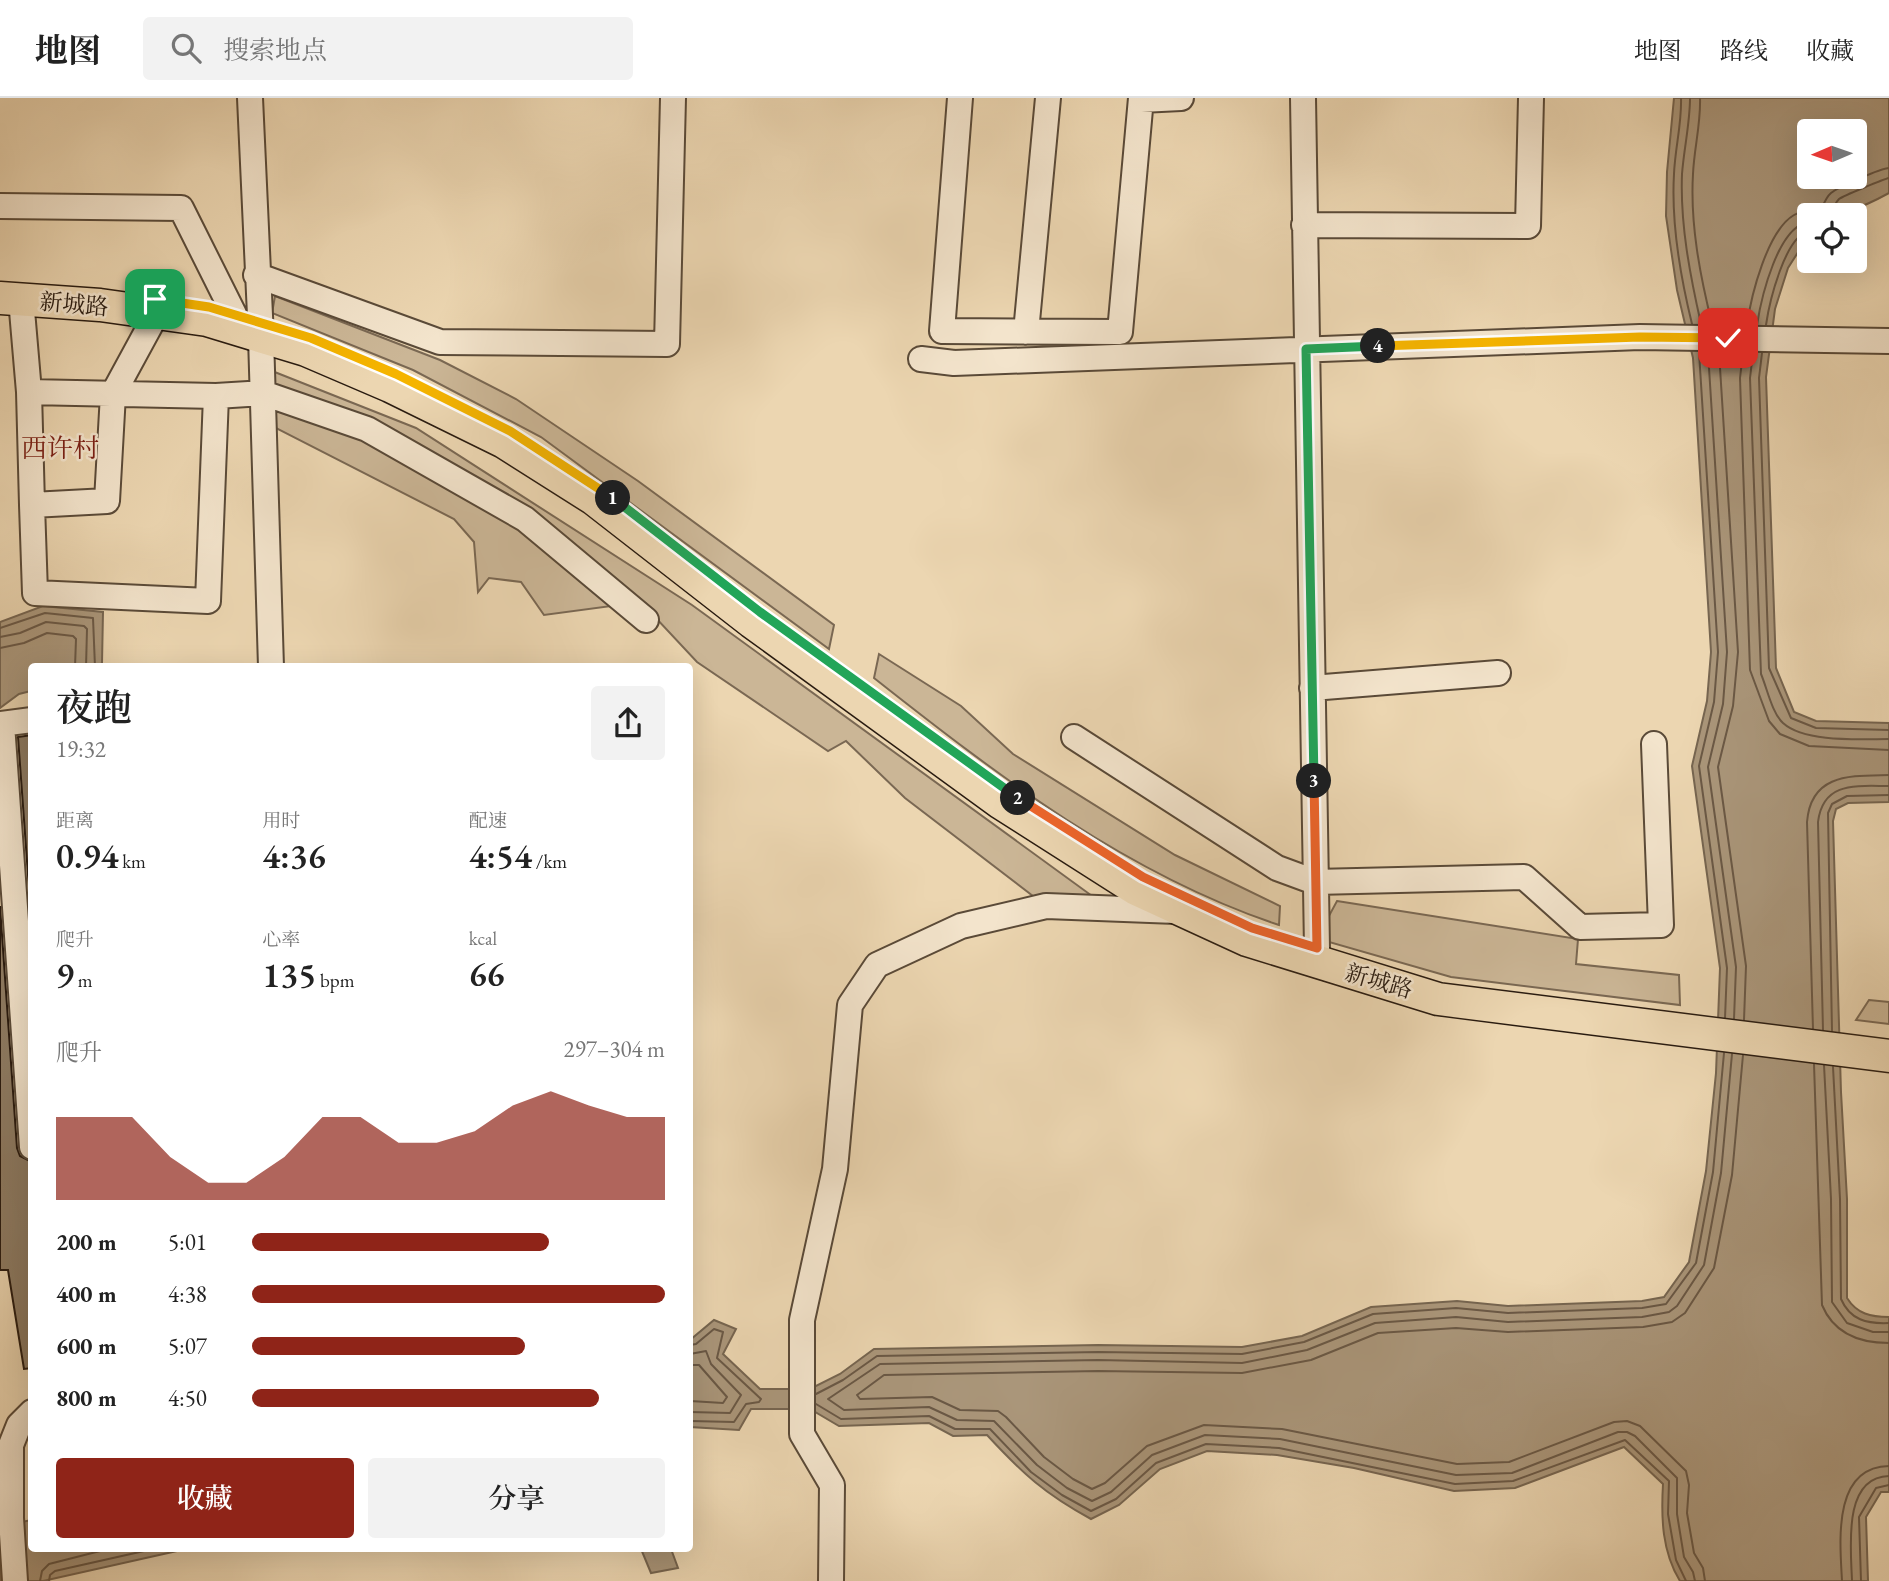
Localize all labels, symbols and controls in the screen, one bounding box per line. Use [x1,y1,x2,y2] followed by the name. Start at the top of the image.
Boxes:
[143,17,633,80] search box
[35,29,101,72] text: 地图
[167,29,205,67] icon: search
[223,33,327,67] text: 搜索地点
[1634,35,1682,66] text: 地图
[1720,35,1768,66] text: 路线
[1806,35,1854,66] text: 收藏
[1797,119,1867,189] north arrow
[1797,119,1867,273] map controls
[1797,203,1867,273] button: locate
[125,269,185,329] pin
[136,280,174,318] icon: arrive
[38,286,110,322] street label: 新城路
[1698,308,1758,368] pin
[1709,319,1747,357] icon: check
[1360,328,1396,364] pin: 4
[1372,333,1383,358] text: 4
[21,431,99,465] district label: 西许村
[596,480,630,516] pin: 1
[607,485,618,510] text: 1
[56,683,132,732] text: 夜跑
[591,686,665,760] button: share
[56,734,106,764] text: 19:32
[1296,764,1332,798] pin: 3
[1308,768,1319,793] text: 3
[1000,780,1036,816] pin: 2
[1012,785,1023,810] text: 2
[56,808,94,833] text: 距离
[262,808,300,833] text: 用时
[469,808,507,833] text: 配速
[56,833,118,878] text: 0.94
[262,833,326,878] text: 4:36
[469,833,532,878] text: 4:54
[118,849,146,874] text: km
[532,849,567,874] text: /km
[469,926,497,951] text: kcal
[56,927,94,952] text: 爬升
[262,927,300,952] text: 心率
[469,951,505,996] text: 66
[56,952,74,997] text: 9
[262,952,316,997] text: 135
[1342,957,1416,1005] street label: 新城路
[74,968,93,993] text: m
[316,968,354,993] text: bpm
[564,1034,665,1064] text: 297–304 m
[56,1037,102,1067] text: 爬升
[56,1227,117,1257] text: 200 m
[168,1227,207,1257] text: 5:01
[56,1279,117,1309] text: 400 m
[168,1279,207,1309] text: 4:38
[56,1331,117,1361] text: 600 m
[168,1331,207,1361] text: 5:07
[56,1383,117,1413] text: 800 m
[168,1383,207,1413] text: 4:50
[56,1458,354,1538] button: 收藏
[368,1458,665,1538] button: 分享

